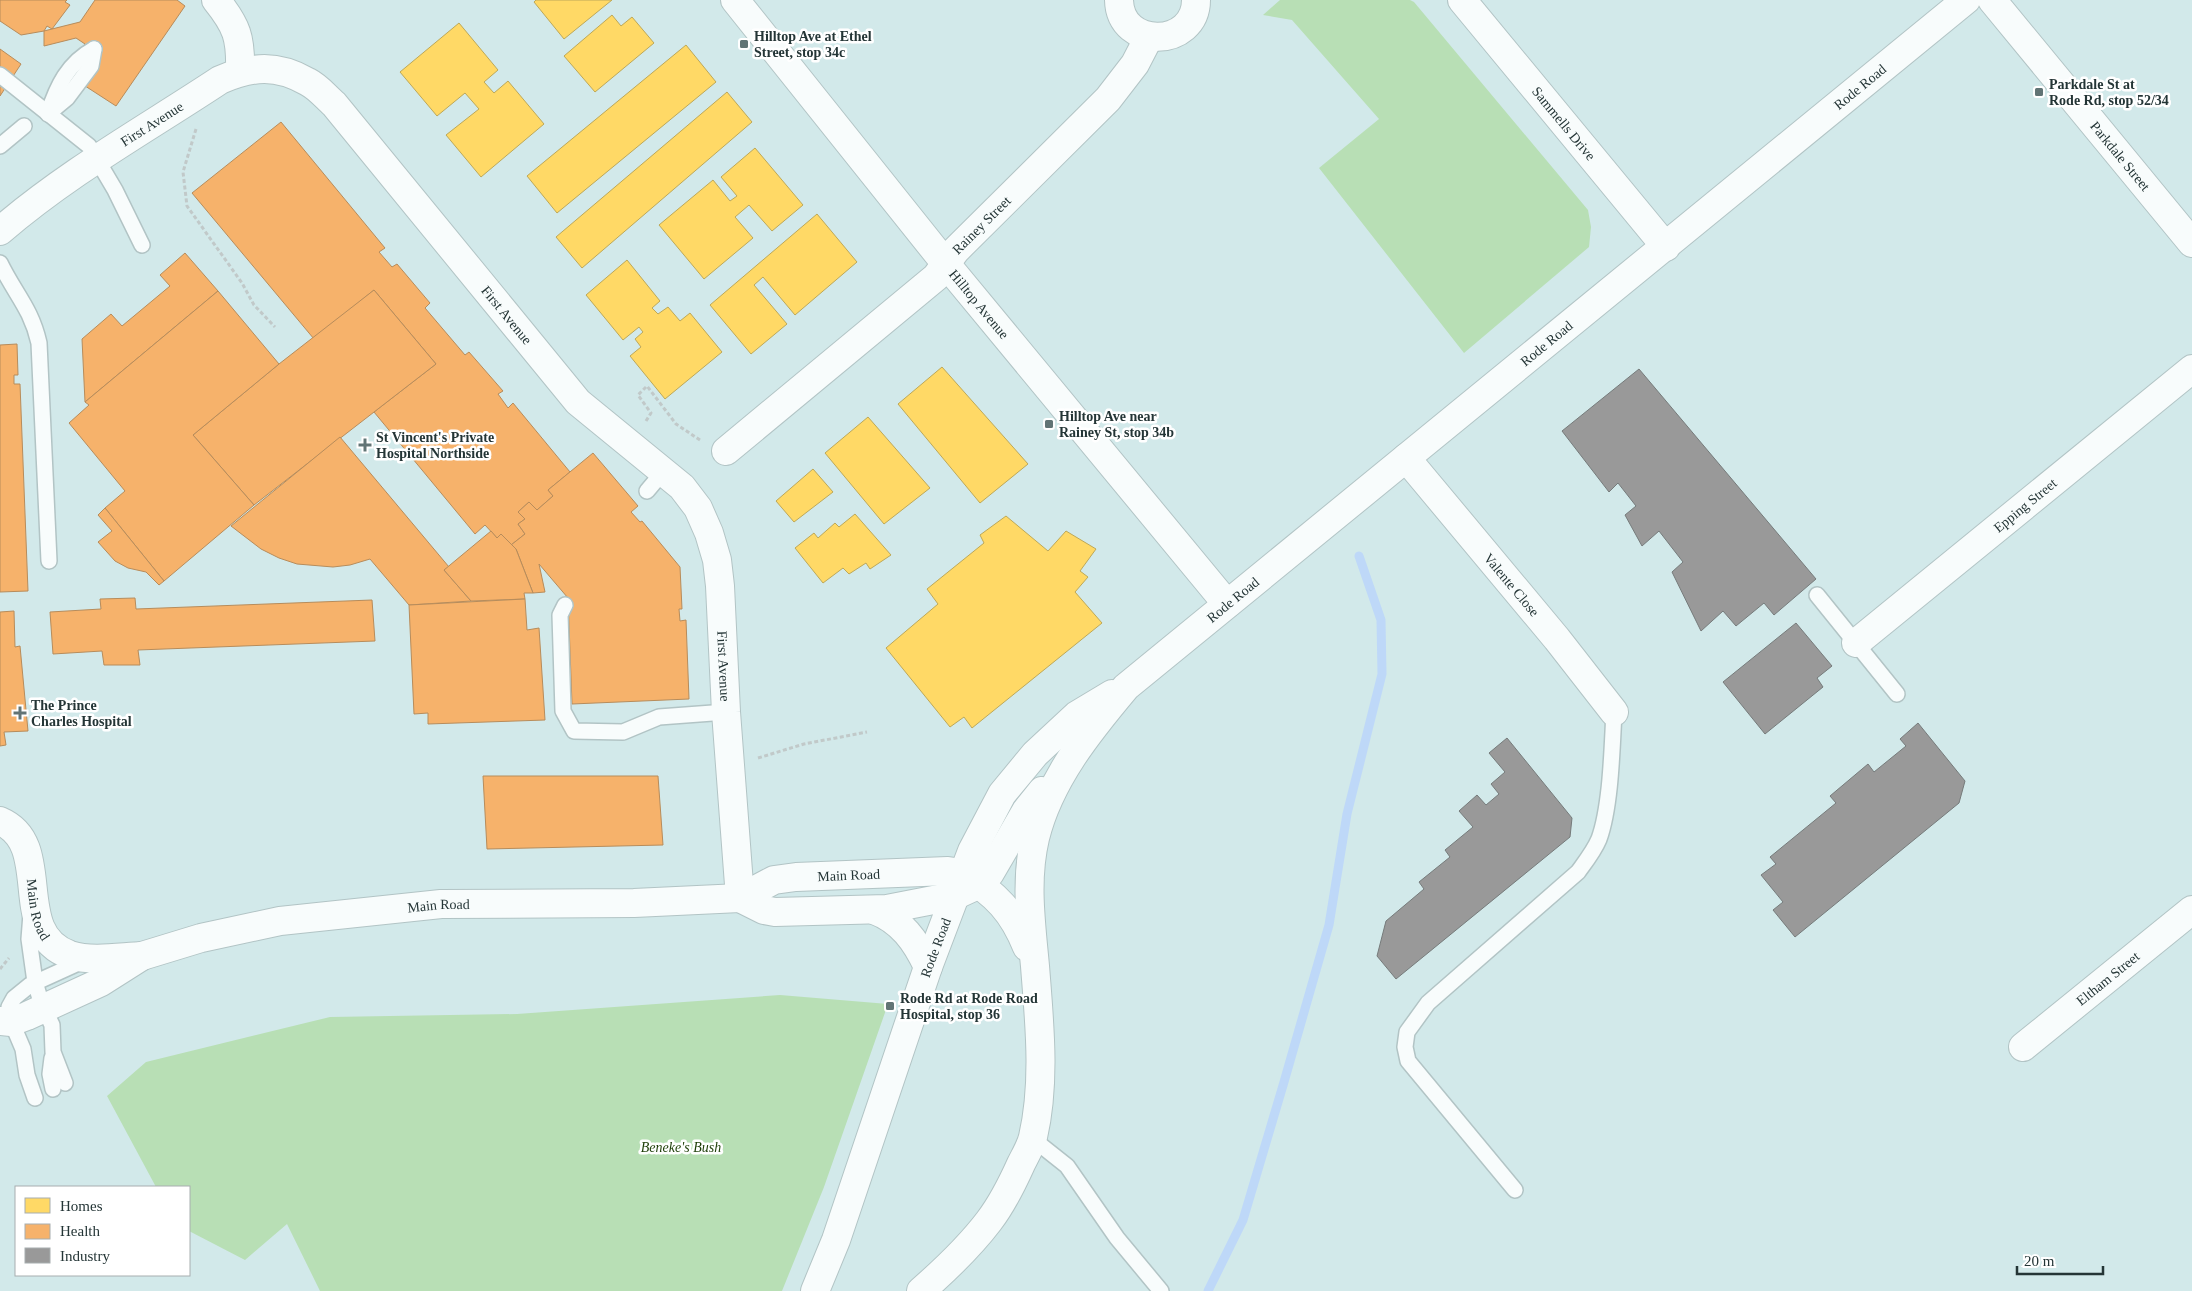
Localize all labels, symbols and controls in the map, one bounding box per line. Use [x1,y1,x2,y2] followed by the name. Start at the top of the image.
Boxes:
[754,29,872,60] place label: Hilltop Ave at Ethel Street, stop 34c
[738,38,750,50] marker: Hilltop Ave at Ethel Street, stop 34c
[1831,61,1889,113] street label: Rode Road
[2049,77,2169,108] place label: Parkdale St at Rode Rd, stop 52/34
[1529,84,1599,163] street label: Sammells Drive
[2033,86,2045,98] marker: Parkdale St at Rode Rd, stop 52/34
[118,98,186,149] street label: First Avenue
[2088,118,2153,194] street label: Parkdale Street
[949,193,1014,257] street label: Rainey Street
[946,267,1012,342] street label: Hilltop Avenue
[478,283,535,347] street label: First Avenue
[1517,318,1575,369] street label: Rode Road
[1059,409,1174,440] place label: Hilltop Ave near Rainey St, stop 34b
[1043,418,1055,430] marker: Hilltop Ave near Rainey St, stop 34b
[376,430,494,461] place label: St Vincent's Private Hospital Northside
[358,438,372,452] marker: St Vincent's Private Hospital Northside
[1991,475,2059,535] street label: Epping Street
[1481,550,1542,619] street label: Valente Close
[1204,574,1262,625] street label: Rode Road
[715,630,733,702] street label: First Avenue
[31,698,132,729] place label: The Prince Charles Hospital
[13,706,27,720] marker: The Prince Charles Hospital
[817,866,880,884] street label: Main Road
[24,878,53,943] street label: Main Road
[407,896,470,915] street label: Main Road
[918,916,953,979] street label: Rode Road
[2073,948,2142,1008] street label: Eltham Street
[900,991,1038,1022] place label: Rode Rd at Rode Road Hospital, stop 36
[884,1000,896,1012] marker: Rode Rd at Rode Road Hospital, stop 36
[641,1140,721,1155] park label: Beneke's Bush
[15,1186,190,1276] legend
[60,1198,103,1214] text: Homes
[60,1223,100,1239] text: Health
[2017,1244,2103,1276] scale bar
[60,1248,110,1264] text: Industry
[2024,1253,2055,1269] text: 20 m

